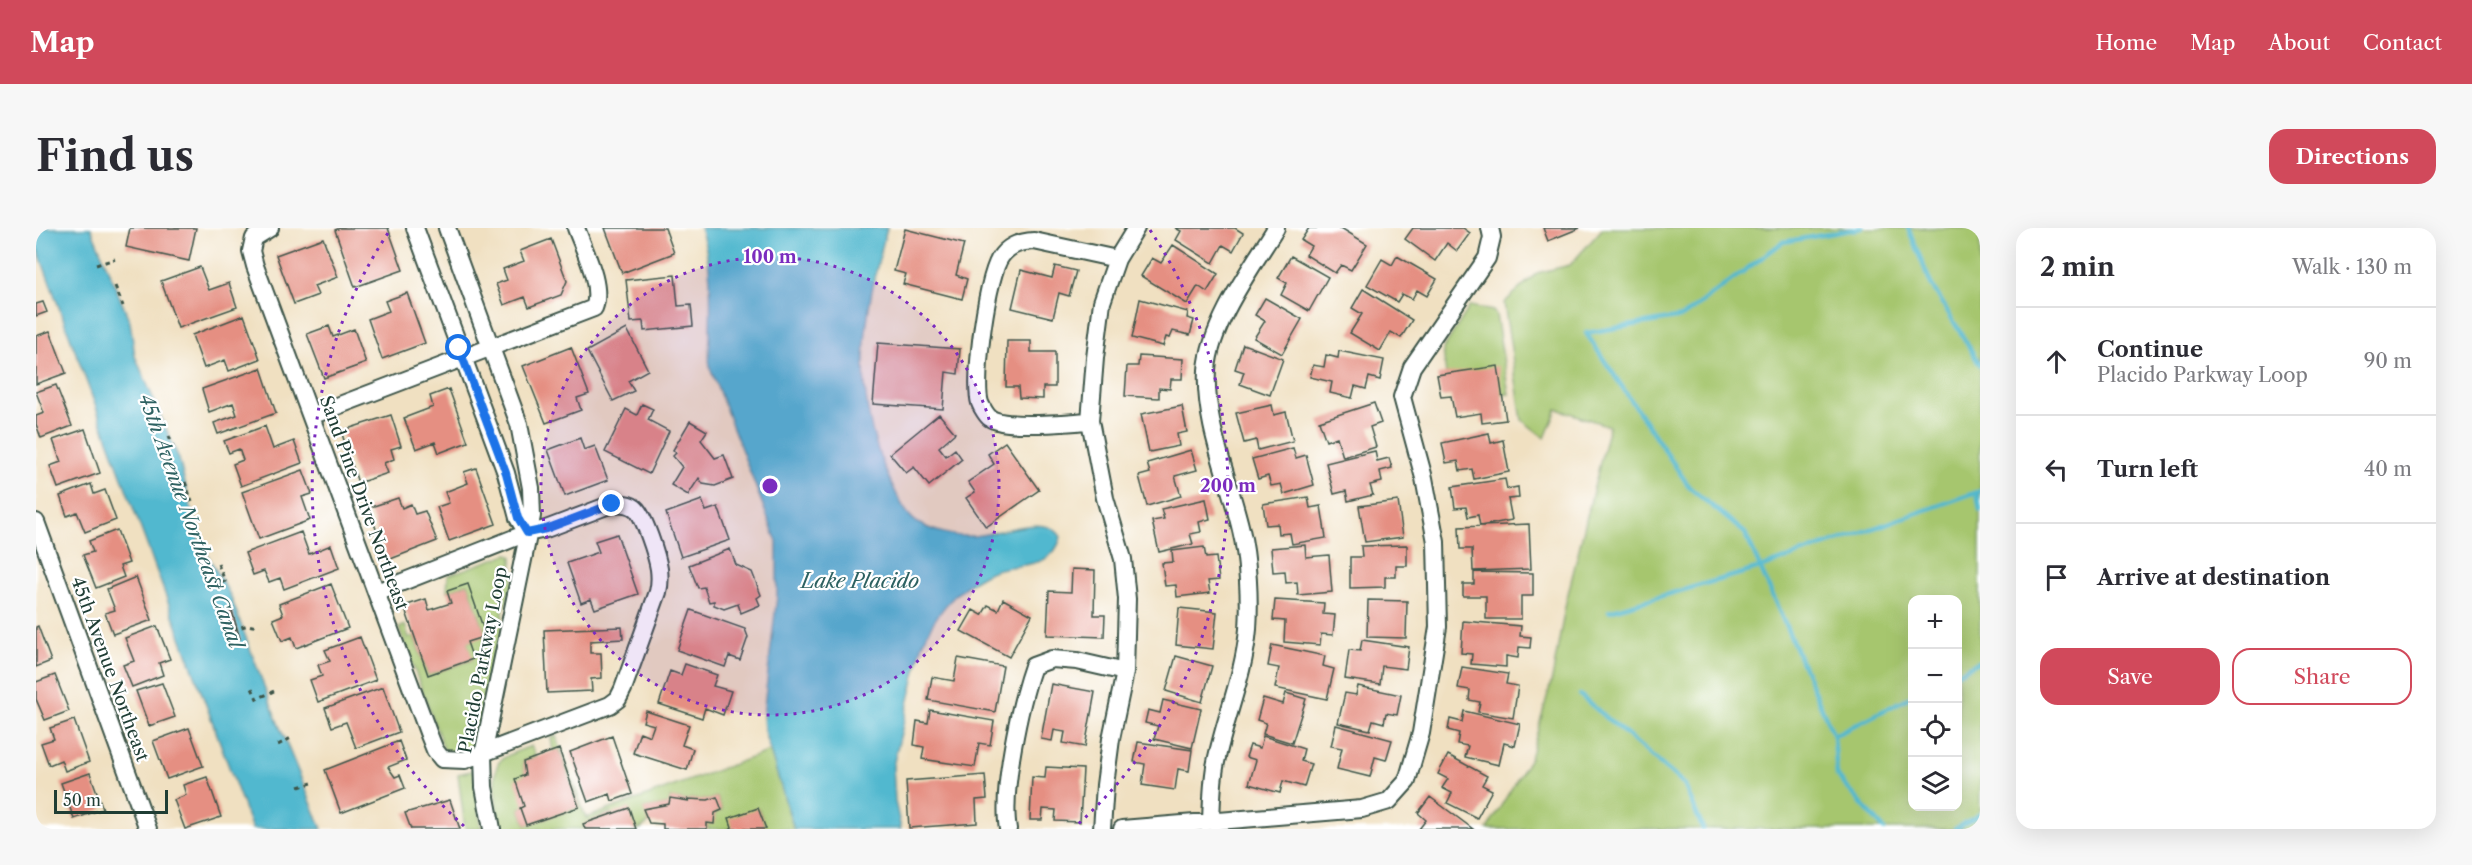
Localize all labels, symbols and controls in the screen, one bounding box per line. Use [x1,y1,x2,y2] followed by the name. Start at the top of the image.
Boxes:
[30,25,94,59] text: Map
[2096,30,2157,55] text: Home
[2190,30,2235,55] text: Map
[2268,30,2330,55] text: About
[2363,30,2442,55] text: Contact
[2269,129,2436,184] button: Directions
[36,130,194,182] text: Find us
[743,246,797,268] text: 100 m
[2040,251,2115,283] text: 2 min
[2292,255,2412,279] text: Walk · 130 m
[445,334,471,360] route start
[2097,336,2203,363] text: Continue
[2040,345,2073,378] icon: ahead
[2364,349,2412,373] text: 90 m
[2097,363,2308,387] text: Placido Parkway Loop
[134,390,249,654] water label: 45th Avenue Northeast Canal
[315,393,413,614] street label: Sand Pine Drive Northeast
[2040,453,2073,486] icon: left
[2097,456,2198,483] text: Turn left
[2364,457,2412,481] text: 40 m
[1200,475,1256,497] text: 200 m
[760,476,780,496] centre of rings
[598,490,624,516] route end
[2040,561,2073,594] icon: arrive
[2097,564,2330,591] text: Arrive at destination
[454,565,512,755] street label: Placido Parkway Loop
[799,569,919,593] water label: Lake Placido
[66,574,154,765] street label: 45th Avenue Northeast
[1908,595,1962,811] map controls
[1908,595,1962,649] button: +
[2040,648,2220,705] button: Save
[2232,648,2412,705] button: Share
[1908,649,1962,703] button: −
[1908,703,1962,757] button: locate
[1908,757,1962,811] button: layers
[54,787,168,814] scale bar
[63,790,101,810] text: 50 m

